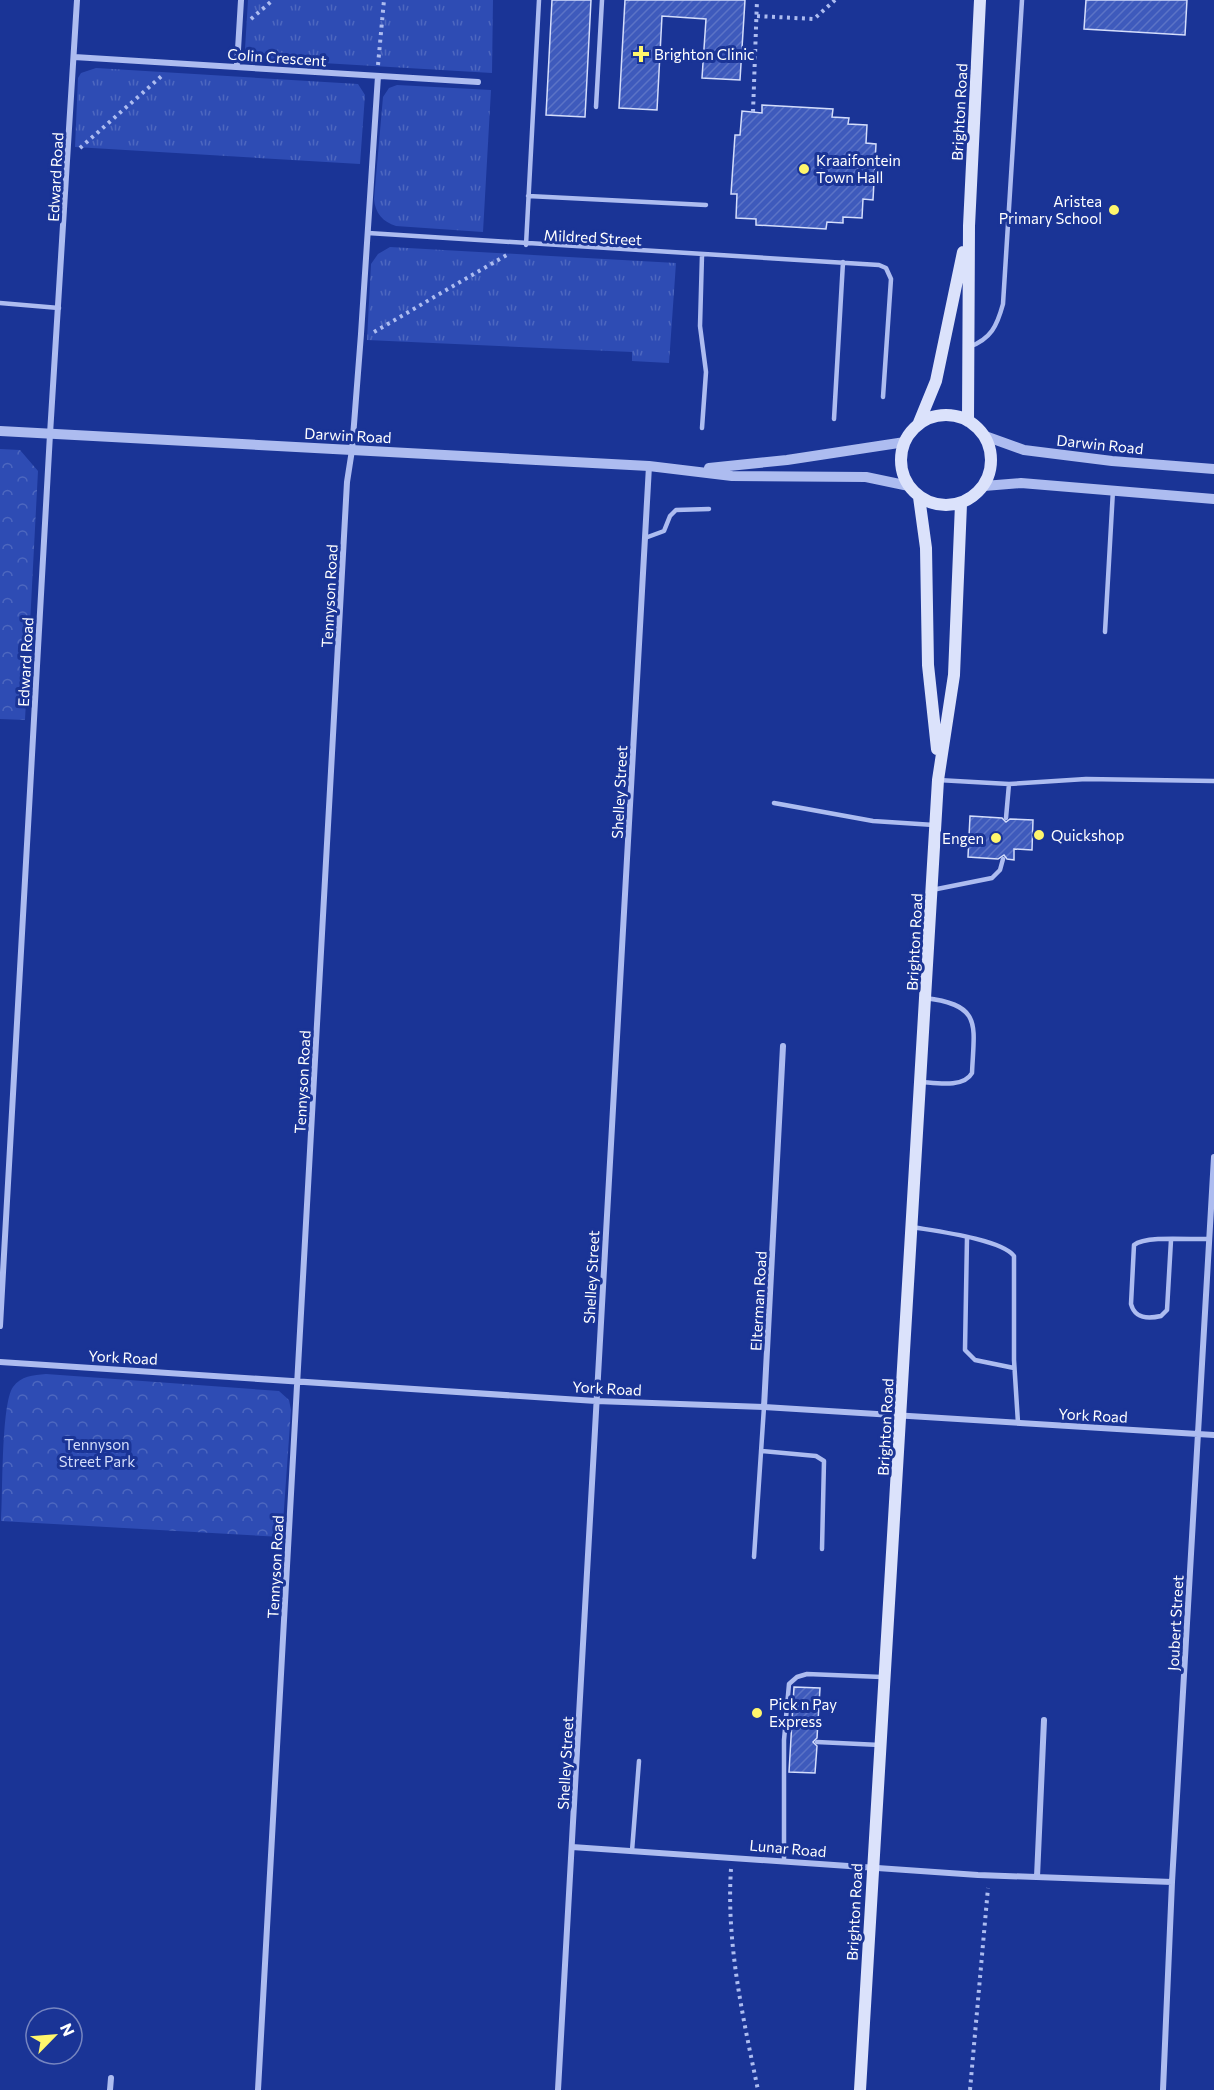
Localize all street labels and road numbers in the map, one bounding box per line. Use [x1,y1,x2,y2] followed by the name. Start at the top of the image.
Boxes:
[227,45,327,69] street label: Colin Crescent
[947,63,971,161] street label: Brighton Road
[44,132,66,222] street label: Edward Road
[543,225,643,249] street label: Mildred Street
[304,424,392,446] street label: Darwin Road
[1056,430,1144,458] street label: Darwin Road
[317,544,341,648] street label: Tennyson Road
[14,617,36,707] street label: Edward Road
[608,745,630,839] street label: Shelley Street
[902,893,926,991] street label: Brighton Road
[290,1030,314,1134] street label: Tennyson Road
[580,1230,602,1324] street label: Shelley Street
[746,1251,770,1351] street label: Elterman Road
[88,1346,158,1368] street label: York Road
[572,1377,642,1399] street label: York Road
[873,1378,897,1476] street label: Brighton Road
[1058,1404,1128,1426] street label: York Road
[263,1515,287,1619] street label: Tennyson Road
[1164,1575,1186,1671] street label: Joubert Street
[554,1716,576,1810] street label: Shelley Street
[749,1836,827,1860] street label: Lunar Road
[842,1863,866,1961] street label: Brighton Road

